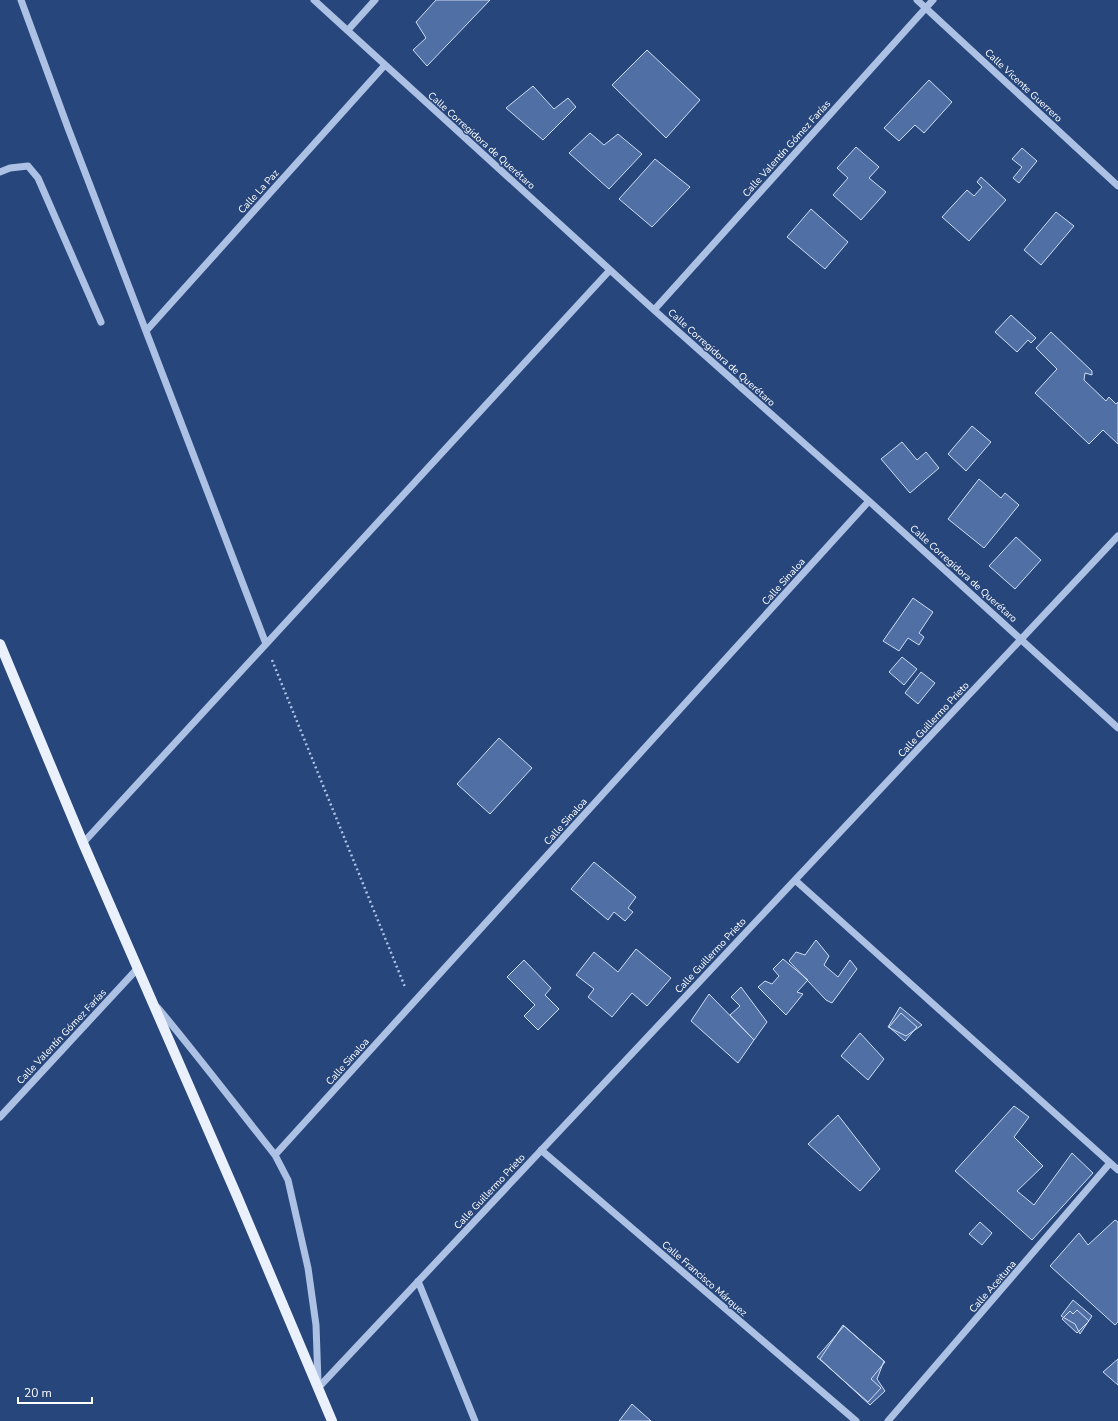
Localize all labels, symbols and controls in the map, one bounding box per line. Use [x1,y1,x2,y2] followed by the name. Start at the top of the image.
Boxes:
[981,46,1065,126] street label: Calle Vicente Guerrero
[425,89,538,193] street label: Calle Corregidora de Querétaro
[739,97,834,200] street label: Calle Valentín Gómez Farías
[235,166,283,217] street label: Calle La Paz
[665,306,778,410] street label: Calle Corregidora de Querétaro
[907,522,1020,626] street label: Calle Corregidora de Querétaro
[759,555,809,608] street label: Calle Sinaloa
[895,678,973,761] street label: Calle Guillermo Prieto
[541,795,591,848] street label: Calle Sinaloa
[672,914,750,997] street label: Calle Guillermo Prieto
[14,986,110,1087] street label: Calle Valentín Gómez Farías
[323,1035,373,1088] street label: Calle Sinaloa
[451,1150,529,1233] street label: Calle Guillermo Prieto
[659,1238,750,1320] street label: Calle Francisco Márquez
[966,1257,1019,1316] street label: Calle Aceituna
[18,1379,92,1405] scale bar
[24,1385,52,1401] text: 20 m

